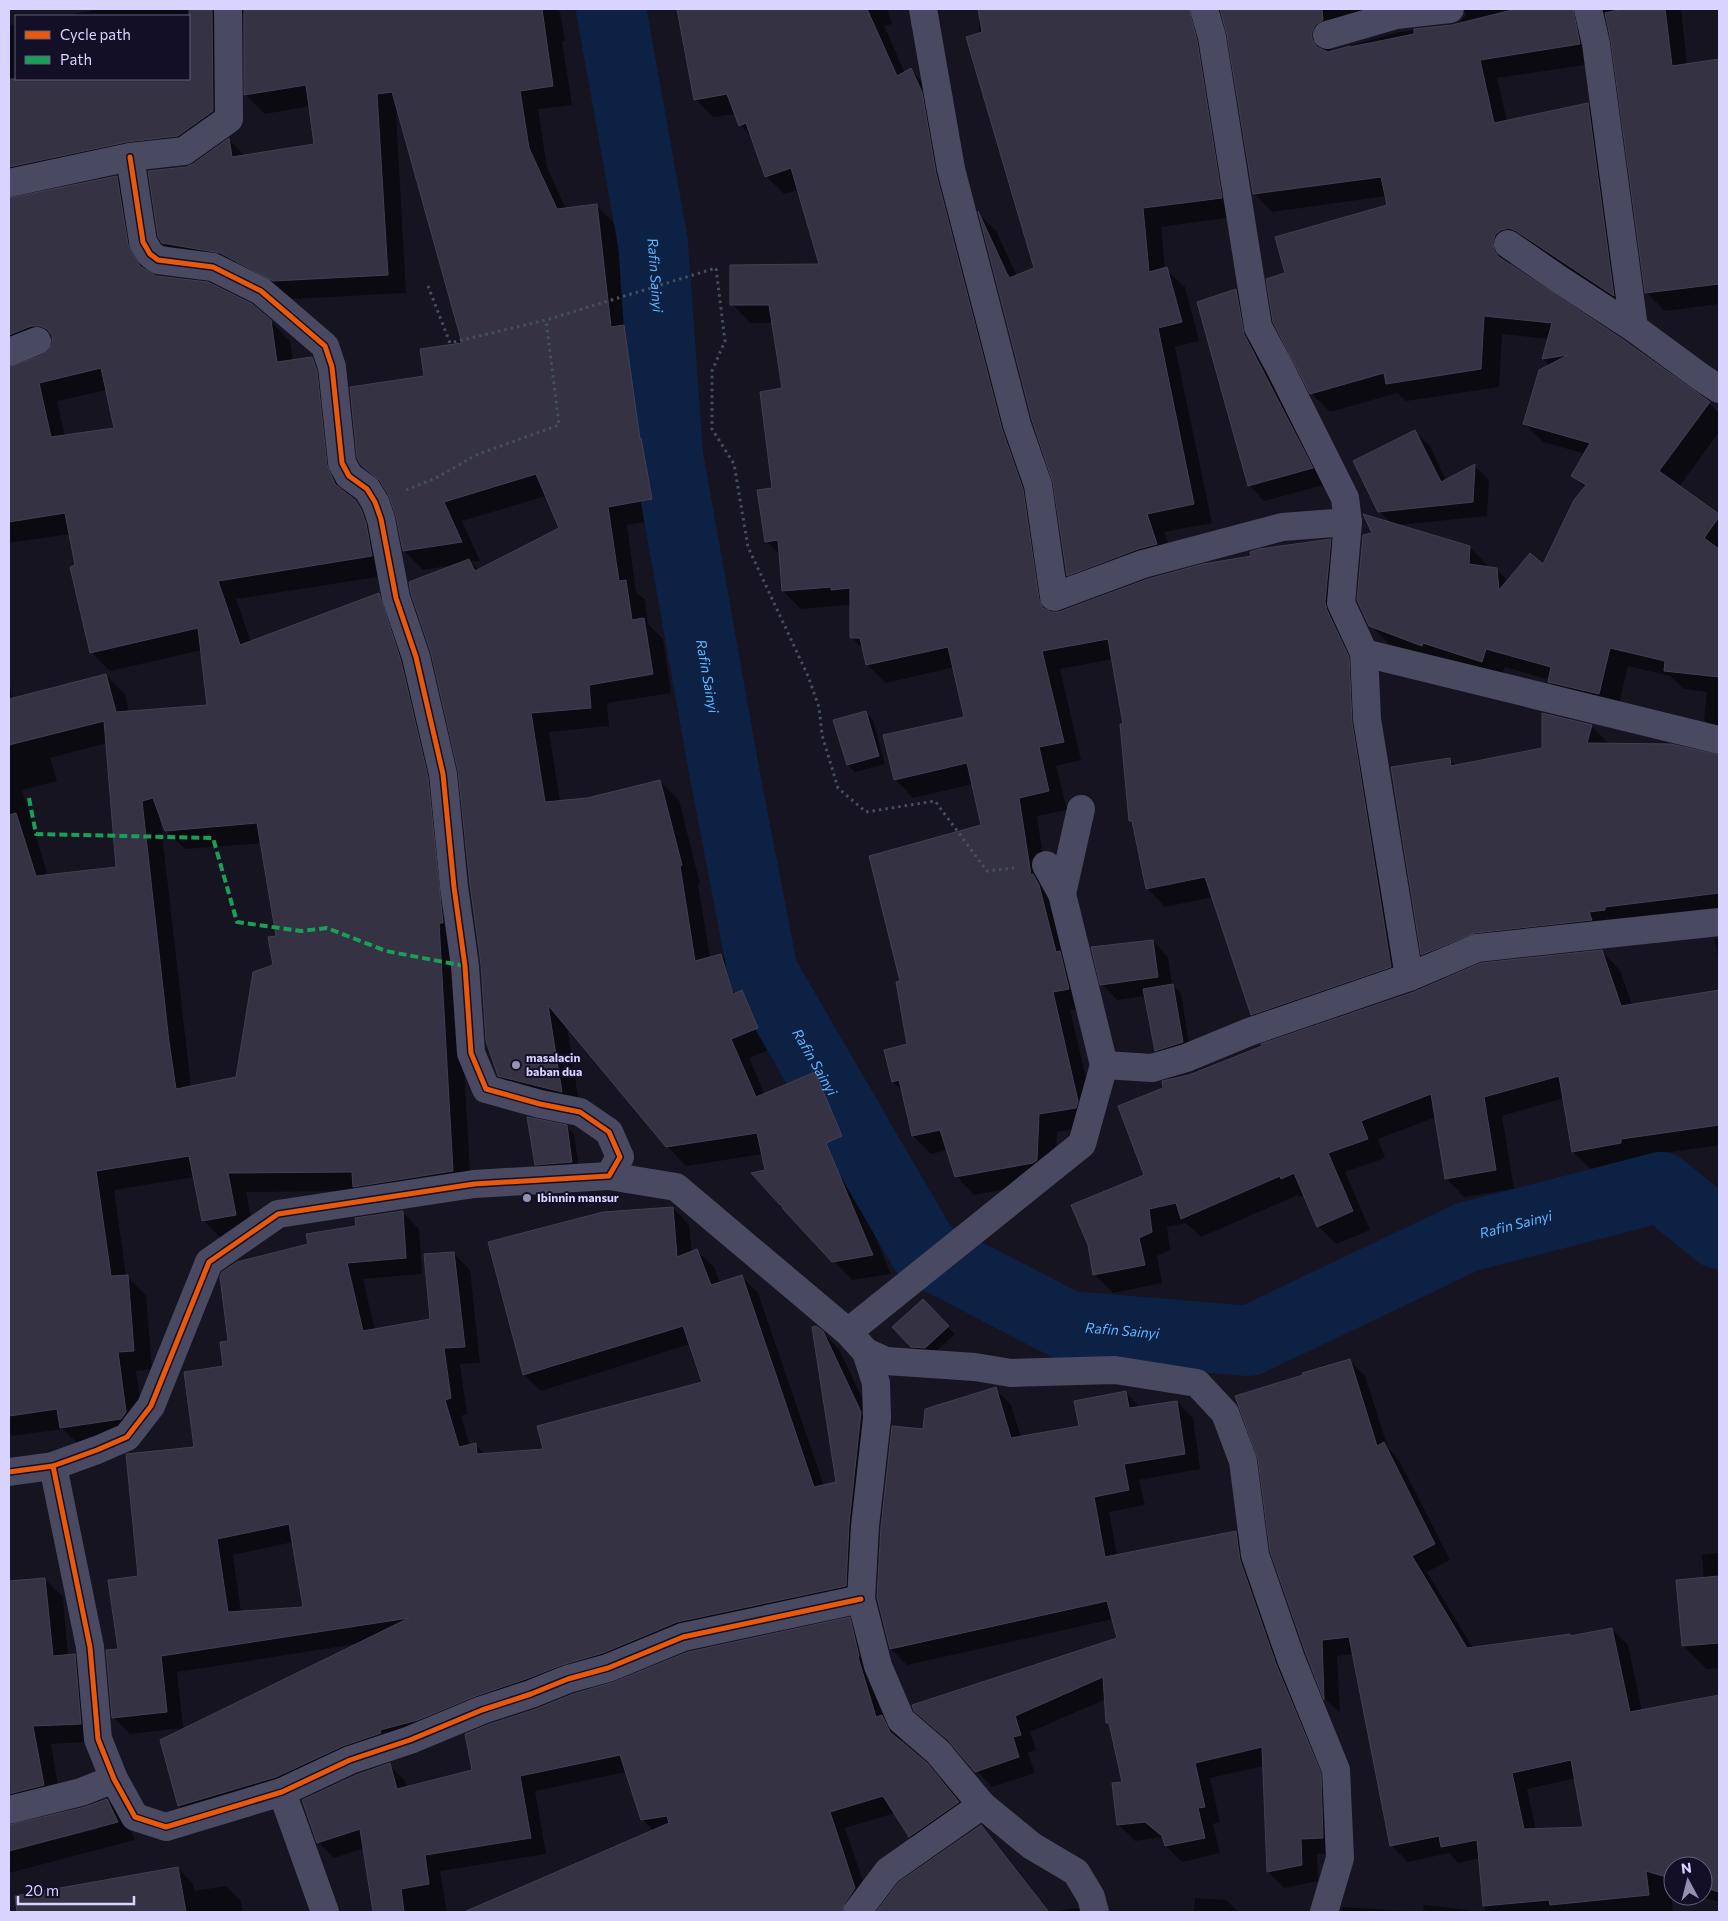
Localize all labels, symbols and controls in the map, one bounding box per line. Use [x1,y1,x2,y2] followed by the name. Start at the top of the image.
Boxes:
[15,15,190,80] legend
[60,25,131,43] text: Cycle path
[60,50,92,68] text: Path
[644,237,667,313] water label: Rafin Sainyi
[693,638,723,715] water label: Rafin Sainyi
[789,1026,841,1099] water label: Rafin Sainyi
[526,1050,582,1078] place label: masalacin baban dua
[510,1059,522,1071] marker: masalacin baban dua
[537,1190,619,1204] place label: Ibinnin mansur
[521,1192,533,1204] marker: Ibinnin mansur
[1477,1206,1554,1241] water label: Rafin Sainyi
[1085,1318,1160,1342] water label: Rafin Sainyi
[1663,1856,1713,1906] north arrow
[1680,1859,1693,1877] text: N
[18,1874,134,1906] scale bar
[25,1881,59,1899] text: 20 m

